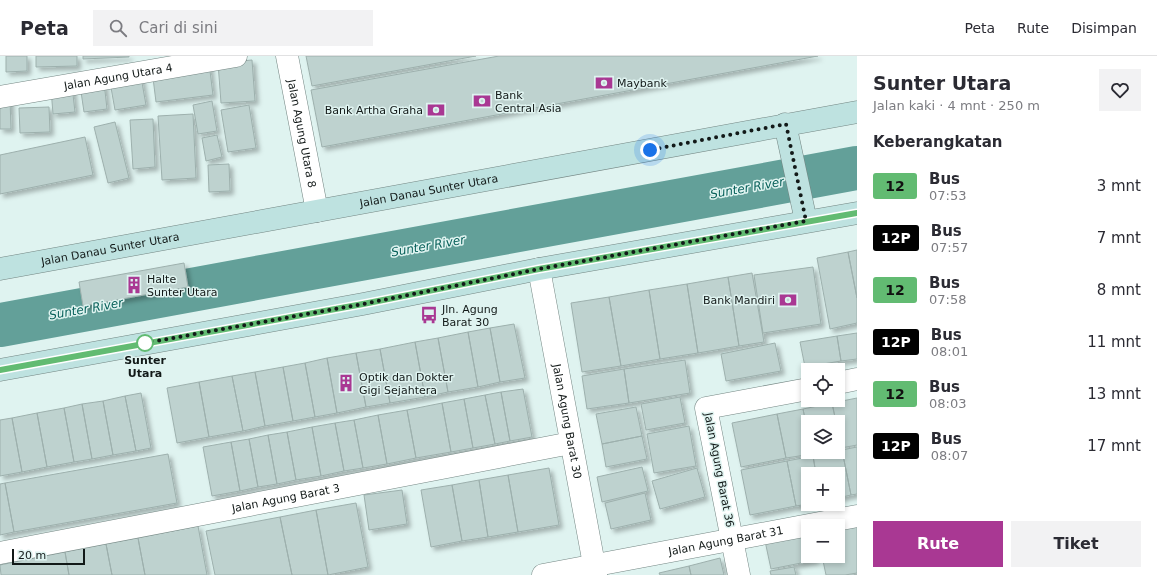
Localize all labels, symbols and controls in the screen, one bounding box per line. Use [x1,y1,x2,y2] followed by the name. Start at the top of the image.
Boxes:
[93,10,373,46] search box
[20,17,69,39] text: Peta
[107,17,129,39] icon: search
[139,19,218,37] text: Cari di sini
[964,20,995,36] text: Peta
[1017,20,1049,36] text: Rute
[1071,20,1137,36] text: Disimpan
[62,61,174,92] street label: Jalan Agung Utara 4
[1099,69,1141,111] button: heart
[873,72,1011,94] text: Sunter Utara
[594,73,614,93] bank icon: Maybank
[285,77,319,189] street label: Jalan Agung Utara 8
[617,77,667,90] place label: Maybank
[495,89,562,115] place label: Bank Central Asia
[472,91,492,111] bank icon: Bank Central Asia
[873,98,1040,113] text: Jalan kaki · 4 mnt · 250 m
[426,100,446,120] bank icon: Bank Artha Graha
[325,104,423,117] place label: Bank Artha Graha
[873,133,1002,151] text: Keberangkatan
[640,140,660,160] your location
[929,170,960,188] text: Bus
[358,171,499,210] street label: Jalan Danau Sunter Utara
[709,174,786,201] water label: Sunter River
[1097,177,1141,195] text: 3 mnt
[885,178,905,194] text: 12
[929,188,966,203] text: 07:53
[931,222,962,240] text: Bus
[1097,229,1141,247] text: 7 mnt
[39,230,180,268] street label: Jalan Danau Sunter Utara
[881,230,911,246] text: 12P
[390,232,467,259] water label: Sunter River
[931,240,968,255] text: 07:57
[147,273,217,299] place label: Halte Sunter Utara
[929,274,960,292] text: Bus
[124,275,144,295] building icon: Halte Sunter Utara
[1097,281,1141,299] text: 8 mnt
[885,282,905,298] text: 12
[778,290,798,310] bank icon: Bank Mandiri
[929,292,966,307] text: 07:58
[703,294,775,307] place label: Bank Mandiri
[48,295,125,322] water label: Sunter River
[441,303,498,329] place label: Jln. Agung Barat 30
[419,305,439,325] bus stop icon: Jln. Agung Barat 30
[931,326,962,344] text: Bus
[1087,333,1141,351] text: 11 mnt
[136,334,154,352] marker: Sunter Utara
[881,334,911,350] text: 12P
[931,344,968,359] text: 08:01
[124,354,166,380] place label: Sunter Utara
[550,362,584,480] street label: Jalan Agung Barat 30
[801,363,845,563] map controls
[801,363,845,407] button: locate
[359,371,454,397] place label: Optik dan Dokter Gigi Sejahtera
[336,373,356,393] building icon: Optik dan Dokter Gigi Sejahtera
[929,378,960,396] text: Bus
[1087,385,1141,403] text: 13 mnt
[885,386,905,402] text: 12
[929,396,966,411] text: 08:03
[701,411,736,528] street label: Jalan Agung Barat 36
[801,415,845,459] button: layers
[931,430,962,448] text: Bus
[1087,437,1141,455] text: 17 mnt
[881,438,911,454] text: 12P
[931,448,968,463] text: 08:07
[801,467,845,511] button: +
[230,481,341,515] street label: Jalan Agung Barat 3
[801,519,845,563] button: −
[873,521,1003,567] button: Rute
[1011,521,1141,567] button: Tiket
[666,523,784,558] street label: Jalan Agung Barat 31
[12,547,85,566] scale bar
[18,549,46,562] text: 20 m

